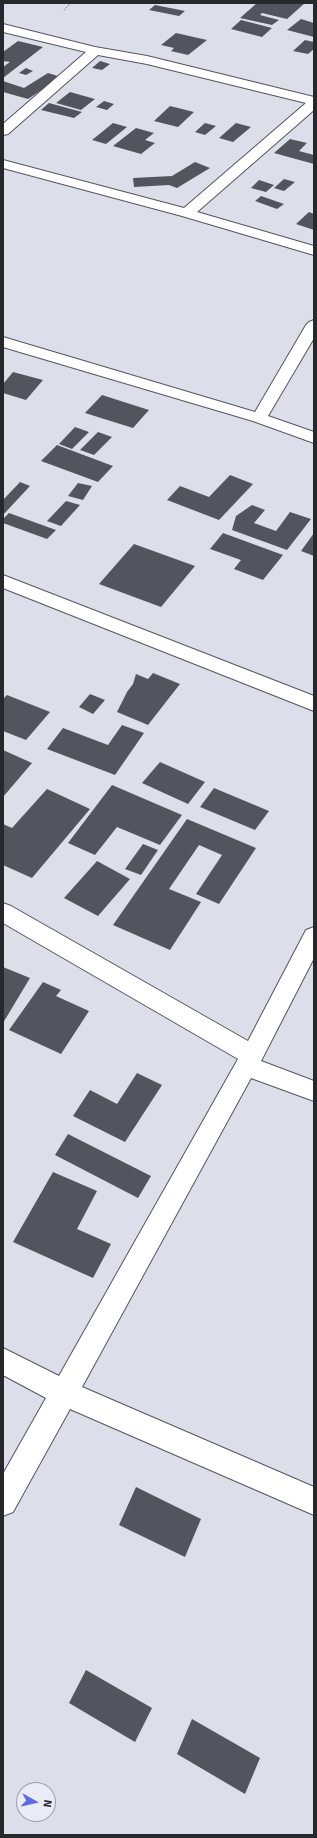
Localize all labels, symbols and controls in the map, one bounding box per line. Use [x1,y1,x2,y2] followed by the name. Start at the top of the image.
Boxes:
[16,1782,56,1822] north arrow
[40,1799,54,1808] text: N

